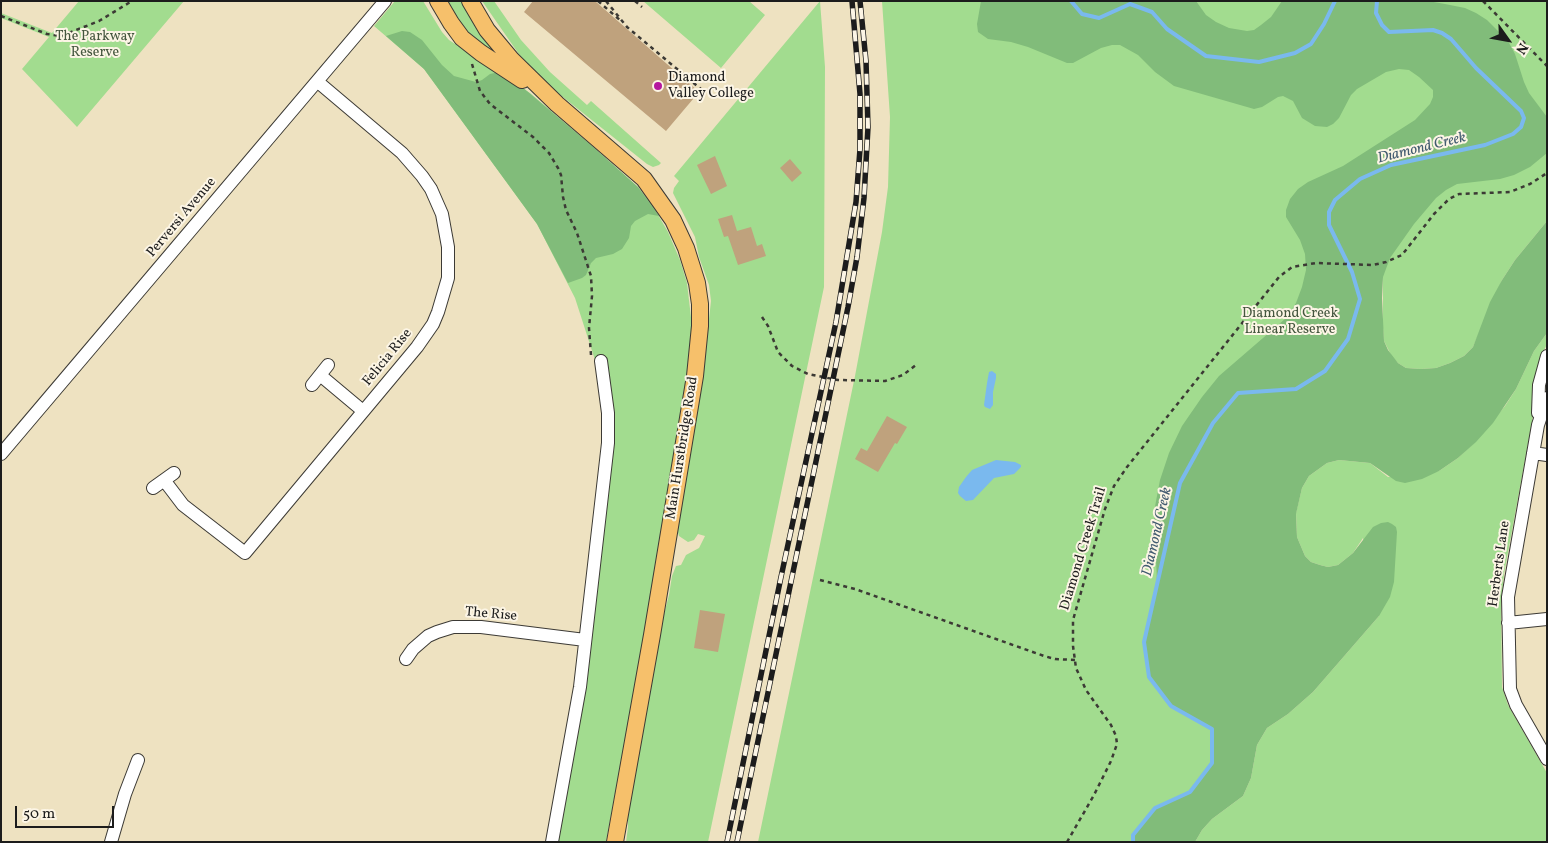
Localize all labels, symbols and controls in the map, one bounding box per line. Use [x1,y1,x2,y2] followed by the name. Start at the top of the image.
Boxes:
[1483,15,1533,65] north arrow
[55,29,135,62] park label: The Parkway Reserve
[1510,39,1532,58] text: N
[668,70,754,102] place label: Diamond Valley College
[652,80,664,92] marker: Diamond Valley College
[1376,129,1468,169] water label: Diamond Creek
[144,175,220,261] street label: Perversi Avenue
[1242,306,1338,338] park label: Diamond Creek Linear Reserve
[360,326,416,390] street label: Felicia Rise
[663,375,703,521] street label: Main Hurstbridge Road
[1057,485,1111,613] street label: Diamond Creek Trail
[1139,486,1177,578] water label: Diamond Creek
[1486,520,1514,608] street label: Herberts Lane
[464,604,518,626] street label: The Rise
[18,796,116,828] scale bar
[23,804,55,825] text: 50 m

